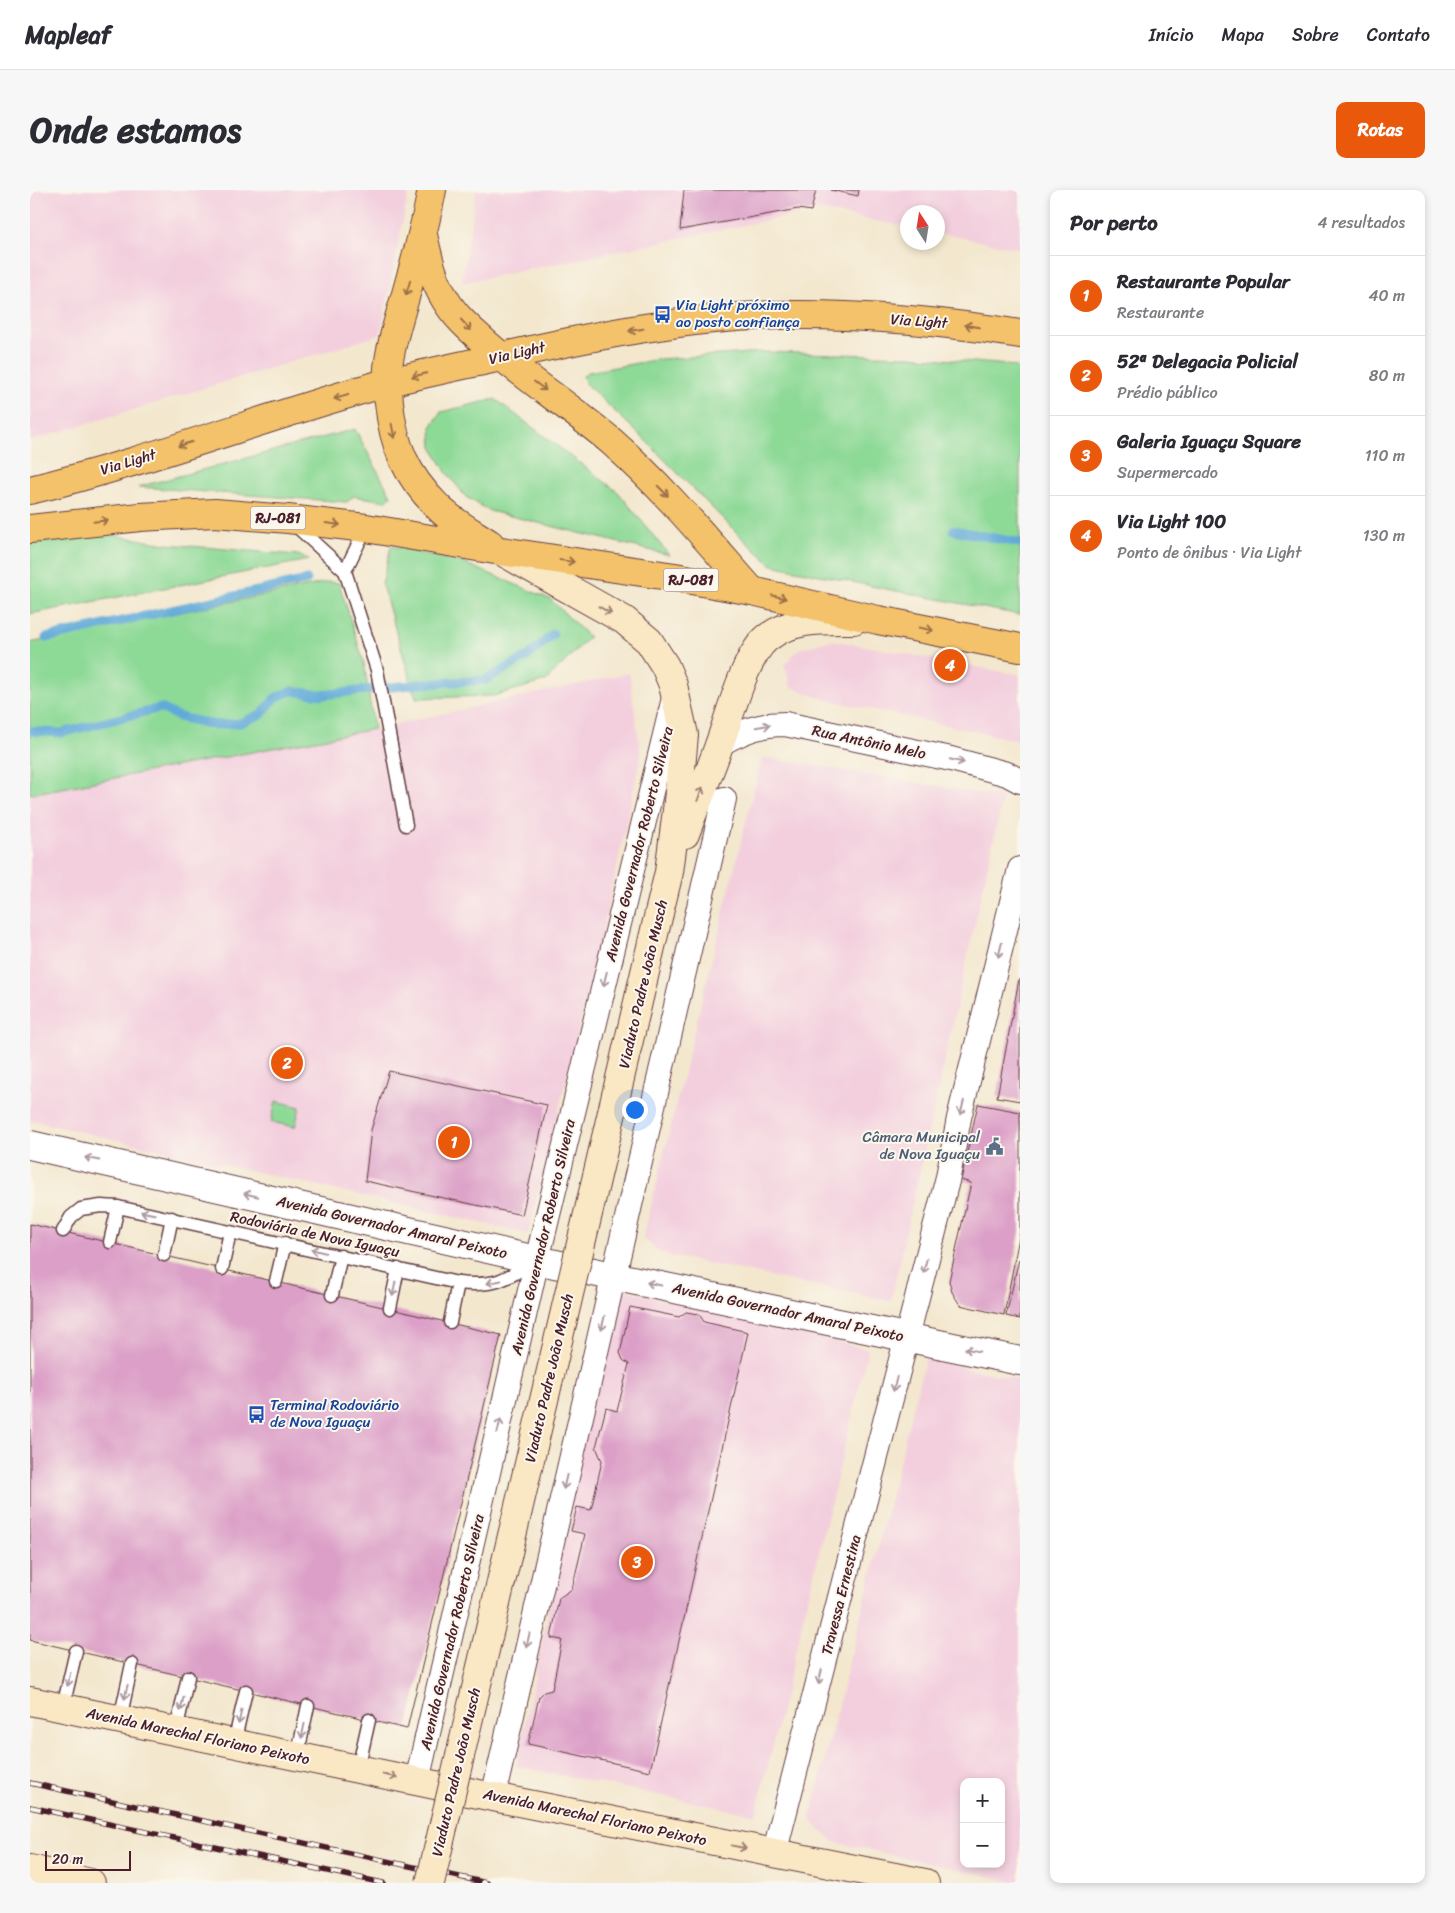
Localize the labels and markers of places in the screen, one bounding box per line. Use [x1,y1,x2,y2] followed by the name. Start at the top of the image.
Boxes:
[676,292,800,335] place label: Via Light próximo ao posto confiança
[652,304,672,324] bus stop icon: Via Light próximo ao posto confiança
[934,646,966,684] pin: 4
[271,1044,303,1082] pin: 2
[438,1123,470,1161] pin: 1
[863,1124,981,1167] place label: Câmara Municipal de Nova Iguaçu
[984,1136,1004,1156] public building icon: Câmara Municipal de Nova Iguaçu
[270,1392,400,1435] place label: Terminal Rodoviário de Nova Iguaçu
[246,1404,266,1424] bus stop icon: Terminal Rodoviário de Nova Iguaçu
[621,1543,653,1581] pin: 3

